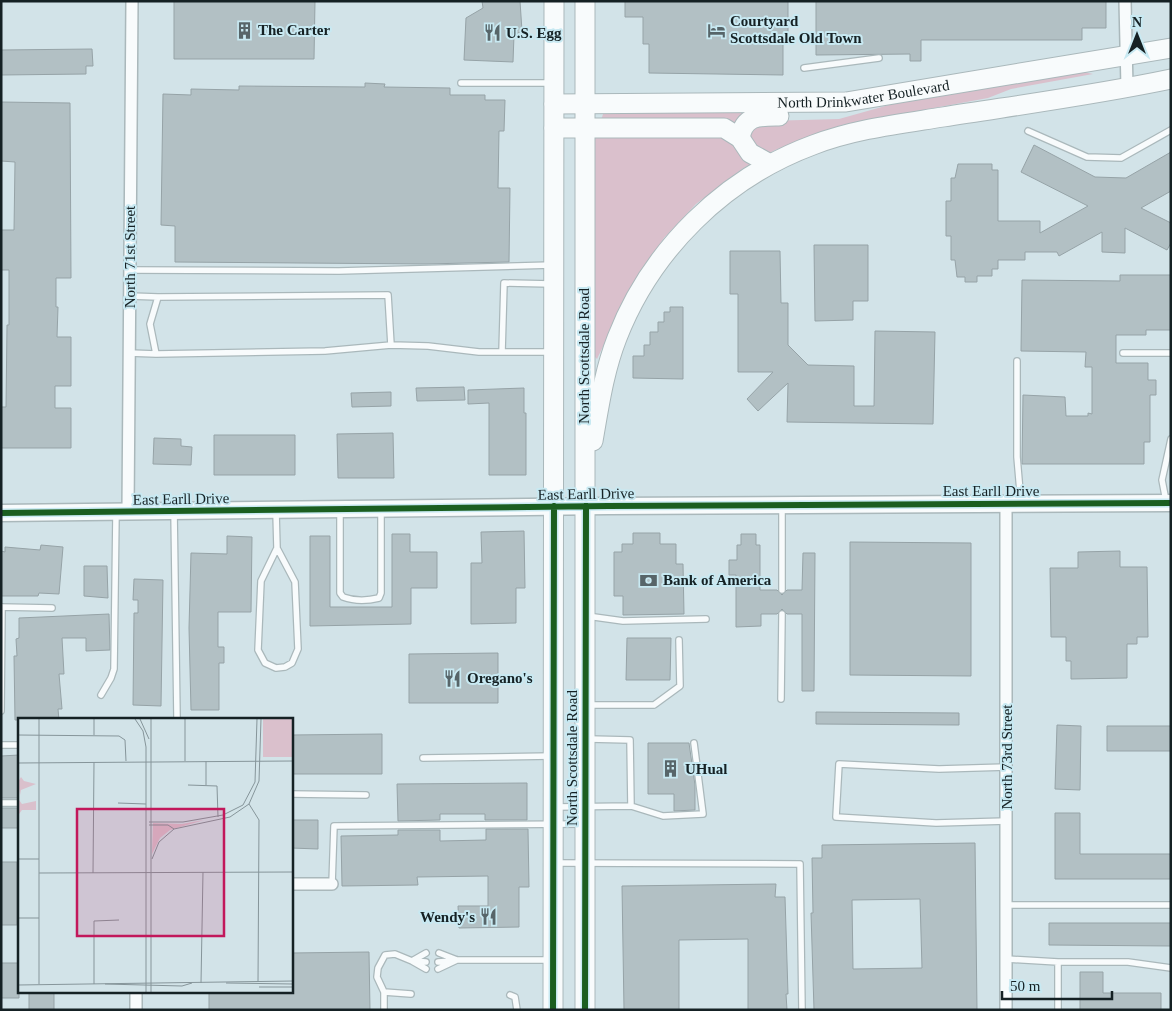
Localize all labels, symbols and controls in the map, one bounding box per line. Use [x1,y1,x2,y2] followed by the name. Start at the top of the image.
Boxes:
[1112,10,1162,60] north arrow
[730,13,862,46] place label: Courtyard Scottsdale Old Town
[1132,15,1142,30] text: N
[234,20,254,40] building icon: The Carter
[706,20,726,40] hotel icon: Courtyard Scottsdale Old Town
[258,22,330,38] place label: The Carter
[482,23,502,43] restaurant icon: U.S. Egg
[506,25,562,41] place label: U.S. Egg
[777,77,951,110] street label: North Drinkwater Boulevard
[122,205,138,308] street label: North 71st Street
[576,288,592,424] street label: North Scottsdale Road
[943,483,1040,499] street label: East Earll Drive
[538,485,635,503] street label: East Earll Drive
[133,490,230,508] street label: East Earll Drive
[639,570,659,590] bank icon: Bank of America
[663,572,772,588] place label: Bank of America
[443,668,463,688] restaurant icon: Oregano's
[467,670,533,686] place label: Oregano's
[564,690,580,826] street label: North Scottsdale Road
[999,704,1015,809] street label: North 73rd Street
[18,718,292,994] inset map
[661,759,681,779] building icon: UHual
[685,761,728,777] place label: UHual
[479,907,499,927] restaurant icon: Wendy's
[420,909,475,925] place label: Wendy's
[1002,968,1112,1000] scale bar
[1010,978,1041,994] text: 50 m

